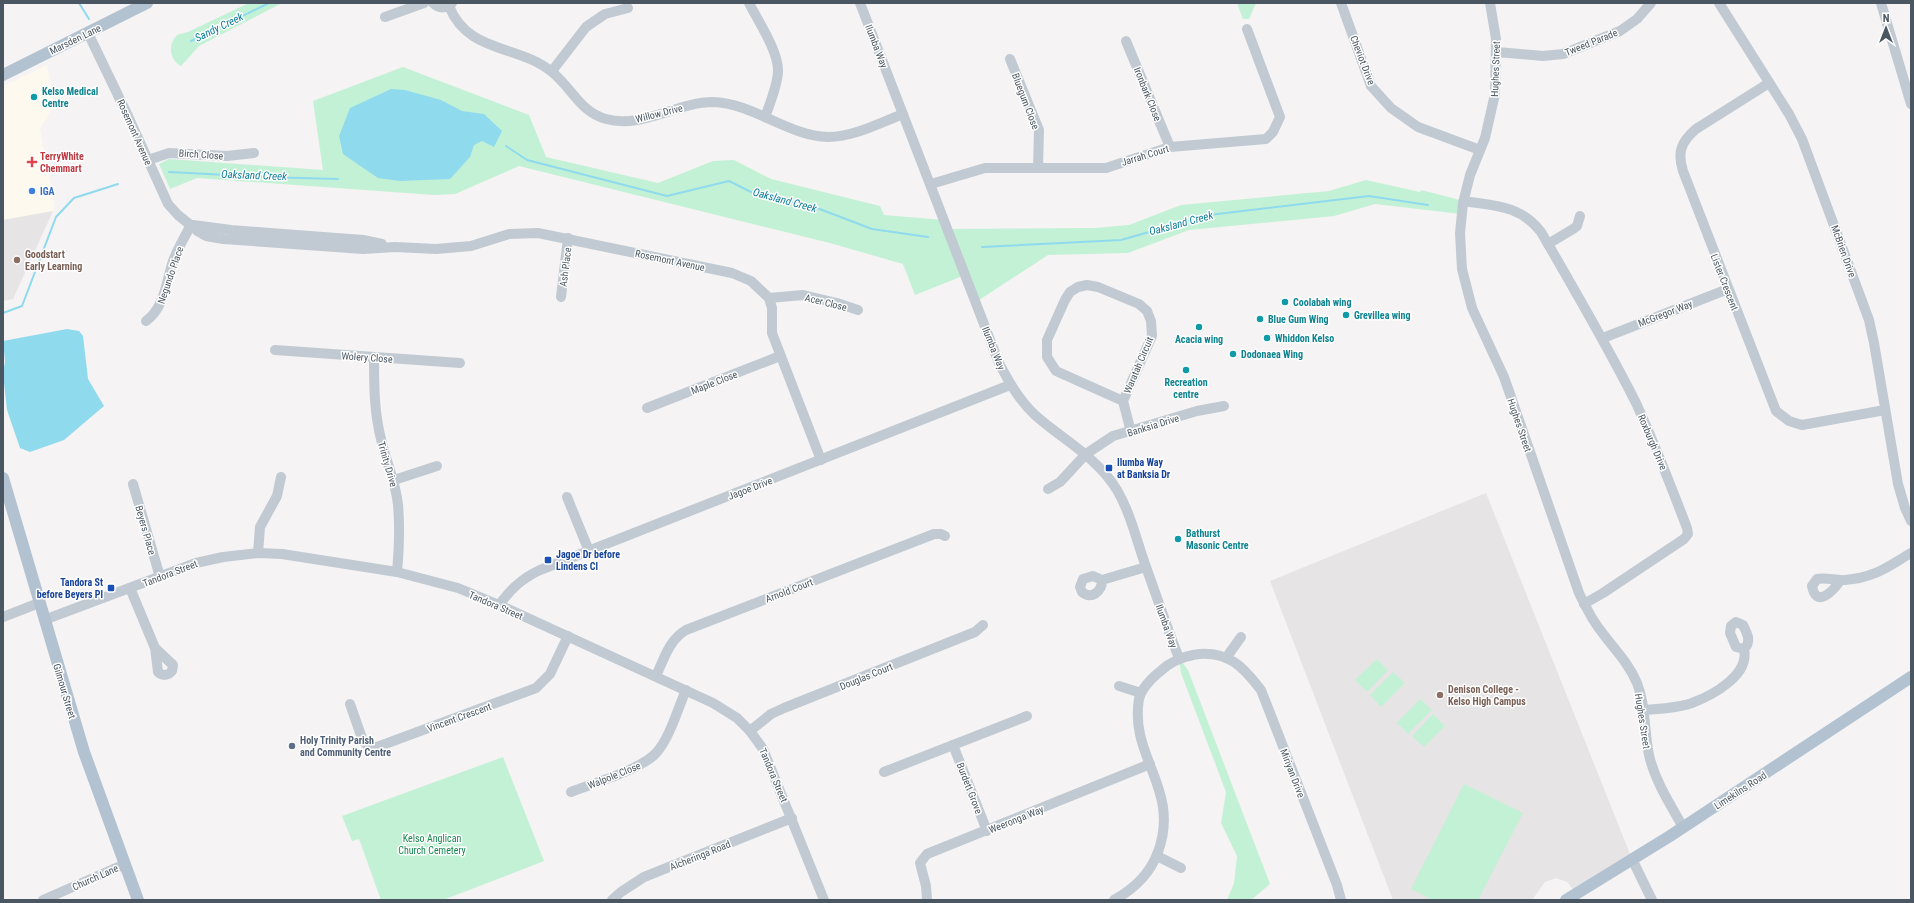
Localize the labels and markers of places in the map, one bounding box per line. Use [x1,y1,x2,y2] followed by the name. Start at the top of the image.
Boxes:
[42,86,98,109] place label: Kelso Medical Centre
[29,92,39,102] marker: Kelso Medical Centre
[40,151,84,174] place label: TerryWhite Chemmart
[27,157,37,167] marker: TerryWhite Chemmart
[27,186,37,196] marker: IGA
[40,186,55,197] place label: IGA
[25,249,82,272] place label: Goodstart Early Learning
[12,255,22,265] marker: Goodstart Early Learning
[1280,297,1290,307] marker: Coolabah wing
[1293,297,1352,308] place label: Coolabah wing
[1341,310,1351,320] marker: Grevillea wing
[1354,310,1410,321] place label: Grevillea wing
[1255,314,1265,324] marker: Blue Gum Wing
[1268,314,1329,325] place label: Blue Gum Wing
[1194,322,1204,332] marker: Acacia wing
[1262,333,1272,343] marker: Whiddon Kelso
[1275,333,1334,344] place label: Whiddon Kelso
[1175,334,1223,345] place label: Acacia wing
[1228,349,1238,359] marker: Dodonaea Wing
[1241,349,1303,360] place label: Dodonaea Wing
[1181,365,1191,375] marker: Recreation centre
[1164,377,1208,400] place label: Recreation centre
[1117,457,1171,480] place label: Ilumba Way at Banksia Dr
[1104,463,1114,473] marker: Ilumba Way at Banksia Dr
[1186,528,1249,551] place label: Bathurst Masonic Centre
[1173,534,1183,544] marker: Bathurst Masonic Centre
[556,549,620,572] place label: Jagoe Dr before Lindens Cl
[543,555,553,565] marker: Jagoe Dr before Lindens Cl
[37,577,103,600] place label: Tandora St before Beyers Pl
[106,583,116,593] marker: Tandora St before Beyers Pl
[1448,684,1526,707] place label: Denison College - Kelso High Campus
[1435,690,1445,700] marker: Denison College - Kelso High Campus
[300,735,391,758] place label: Holy Trinity Parish and Community Centre
[287,741,297,751] marker: Holy Trinity Parish and Community Centre

